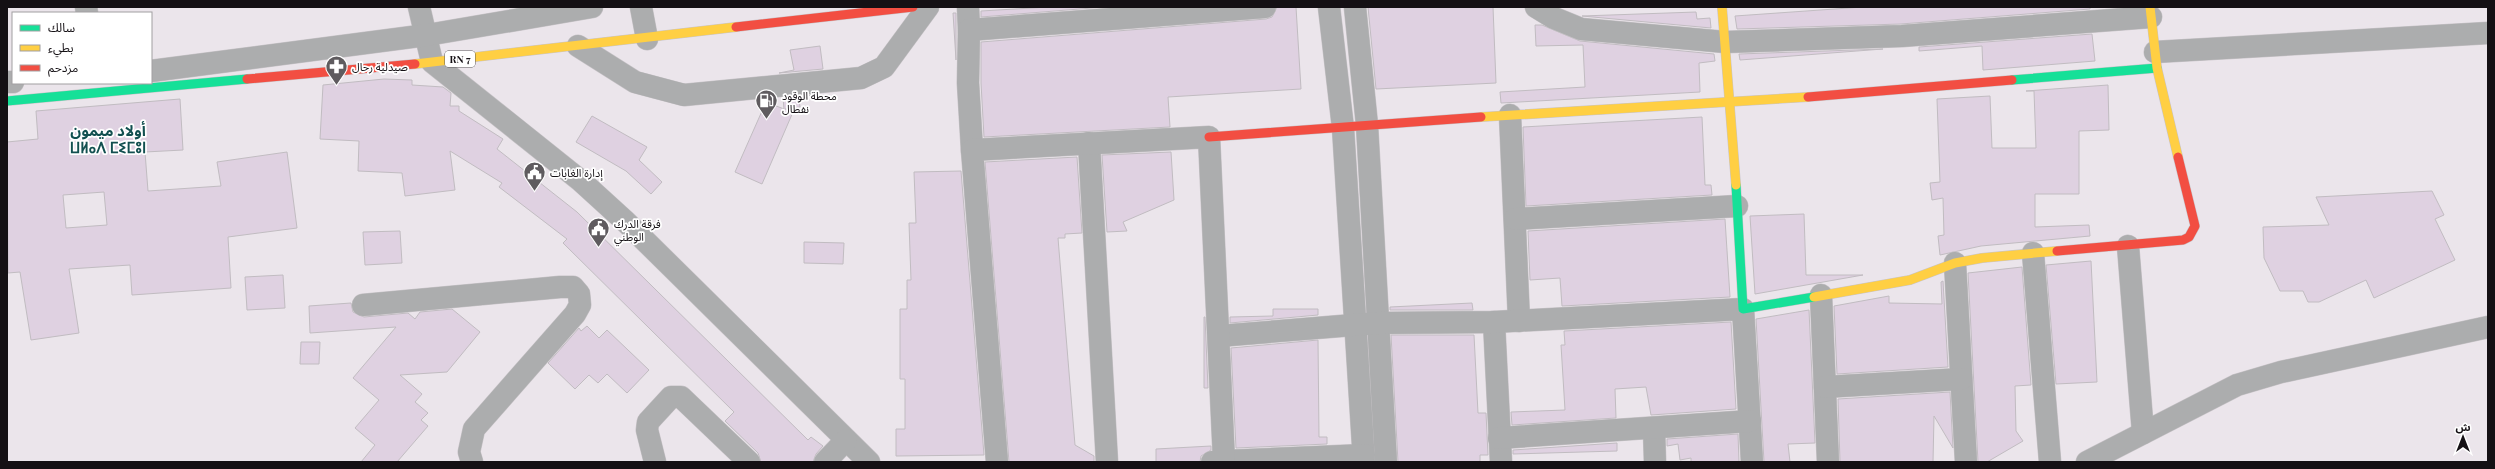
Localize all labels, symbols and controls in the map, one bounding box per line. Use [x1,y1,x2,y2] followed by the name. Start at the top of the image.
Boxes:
[12,12,152,84] legend
[48,19,75,35] text: سالك
[48,39,74,58] text: بطيء
[445,51,475,67] road number: RN 7
[323,53,349,86] pharmacy icon: صيدلية رحال
[48,59,78,77] text: مزدحم
[352,59,408,74] place label: صيدلية رحال
[754,88,780,121] fuel station icon: محطة الوقود نفطال
[782,88,837,116] place label: محطة الوقود نفطال
[70,120,146,157] district label: أولاد ميمون ⵡⵍⴰⴷ ⵎⵉⵎⵓⵏ
[521,159,547,192] public building icon: إدارة الغابات
[550,165,603,181] place label: إدارة الغابات
[586,216,612,249] public building icon: فرقة الدرك الوطني
[614,216,661,246] place label: فرقة الدرك الوطني
[2443,417,2483,457] north arrow
[2455,419,2471,434] text: ش

